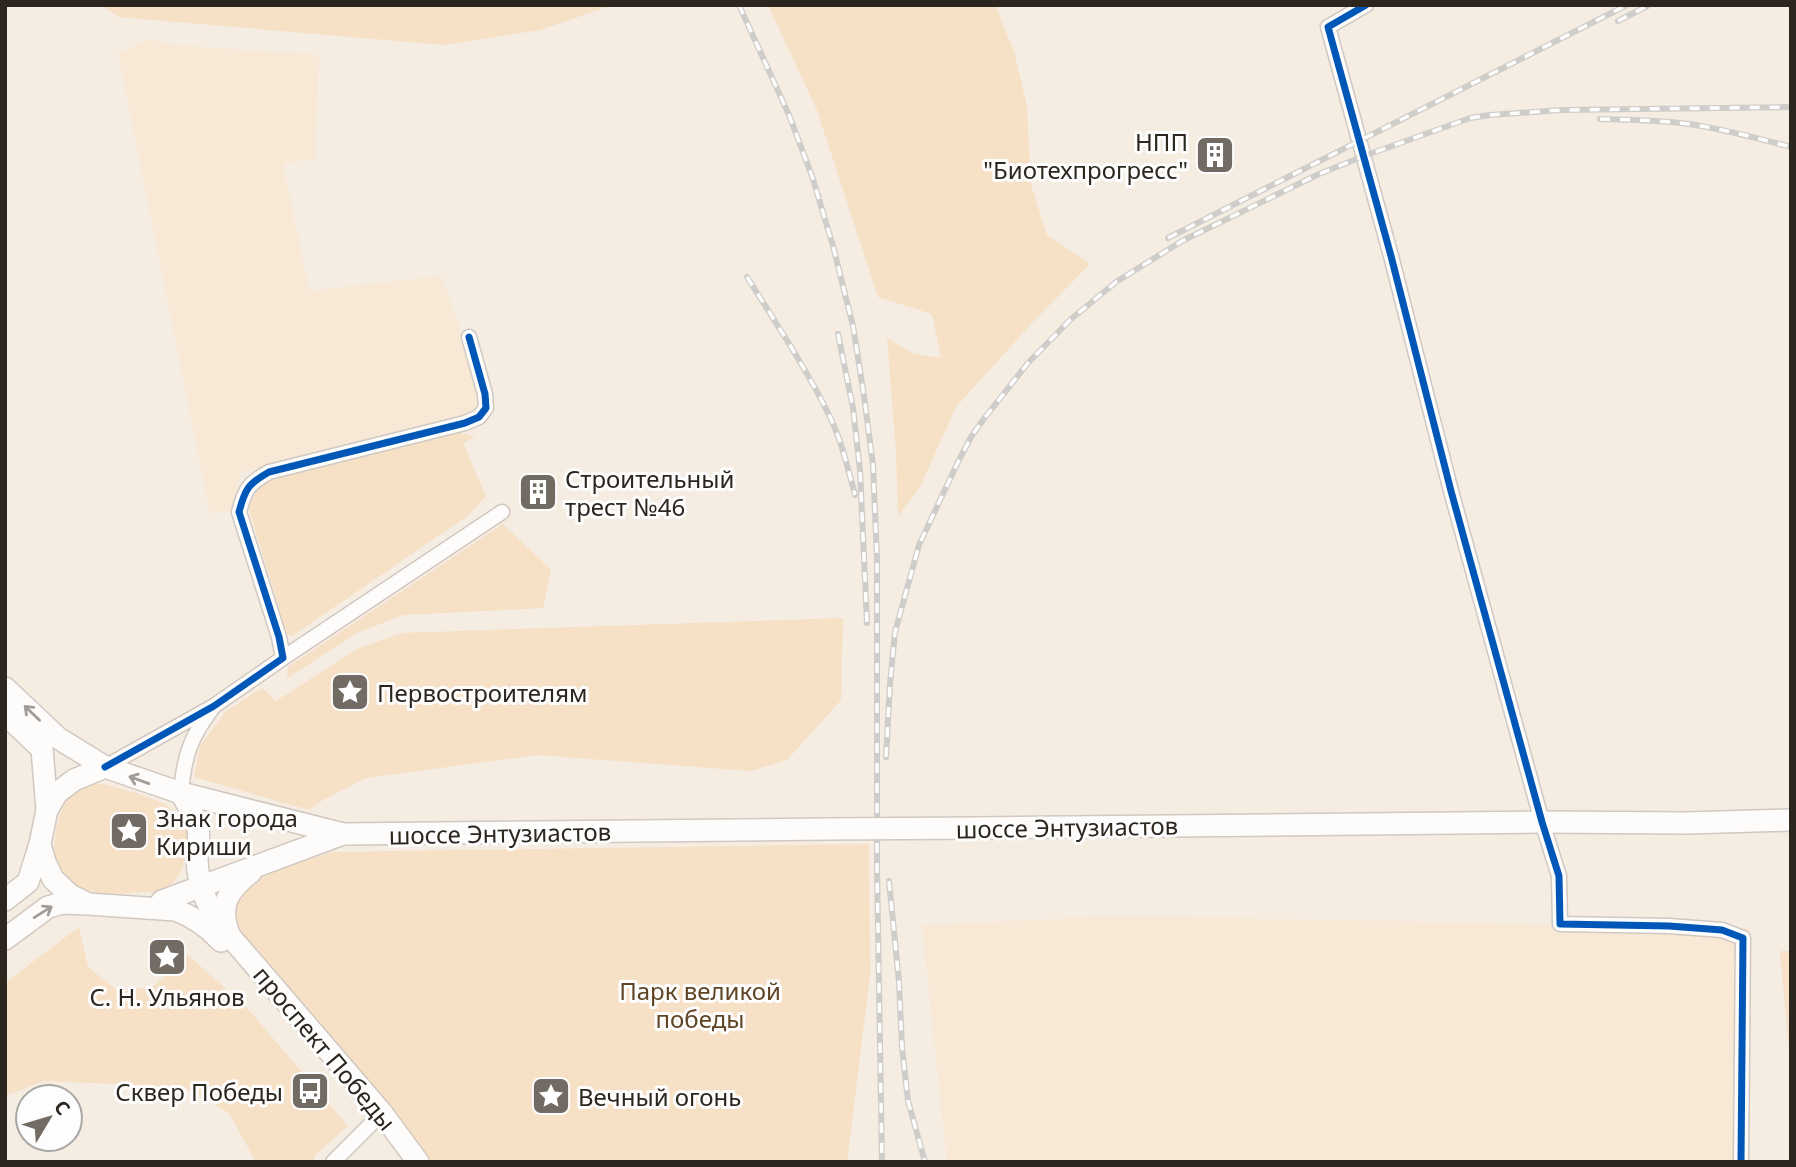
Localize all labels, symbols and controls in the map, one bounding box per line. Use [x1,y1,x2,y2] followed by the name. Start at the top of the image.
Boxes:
[983,125,1188,186] place label: НПП "Биотехпрогресс"
[1194,134,1236,176] building icon: НПП "Биотехпрогресс"
[565,462,734,523] place label: Строительный трест №46
[517,471,559,513] building icon: Строительный трест №46
[329,671,371,713] place icon: Первостроителям
[377,676,587,709] place label: Первостроителям
[24,705,41,722] one-way arrow
[128,772,150,785] one-way arrow
[156,801,298,862] place label: Знак города Кириши
[955,809,1179,845] street label: шоссе Энтузиастов
[108,810,150,852] place icon: Знак города Кириши
[388,815,612,851] street label: шоссе Энтузиастов
[33,905,53,919] one-way arrow
[146,936,188,978] place icon: С. Н. Ульянов
[246,959,404,1137] street label: проспект Победы
[619,974,781,1035] park label: Парк великой победы
[89,980,245,1013] place label: С. Н. Ульянов
[289,1070,331,1112] bus stop icon: Сквер Победы
[115,1075,283,1108] place label: Сквер Победы
[530,1075,572,1117] place icon: Вечный огонь
[578,1080,741,1113] place label: Вечный огонь
[14,1083,84,1153] north arrow
[48,1095,76,1120] text: С

